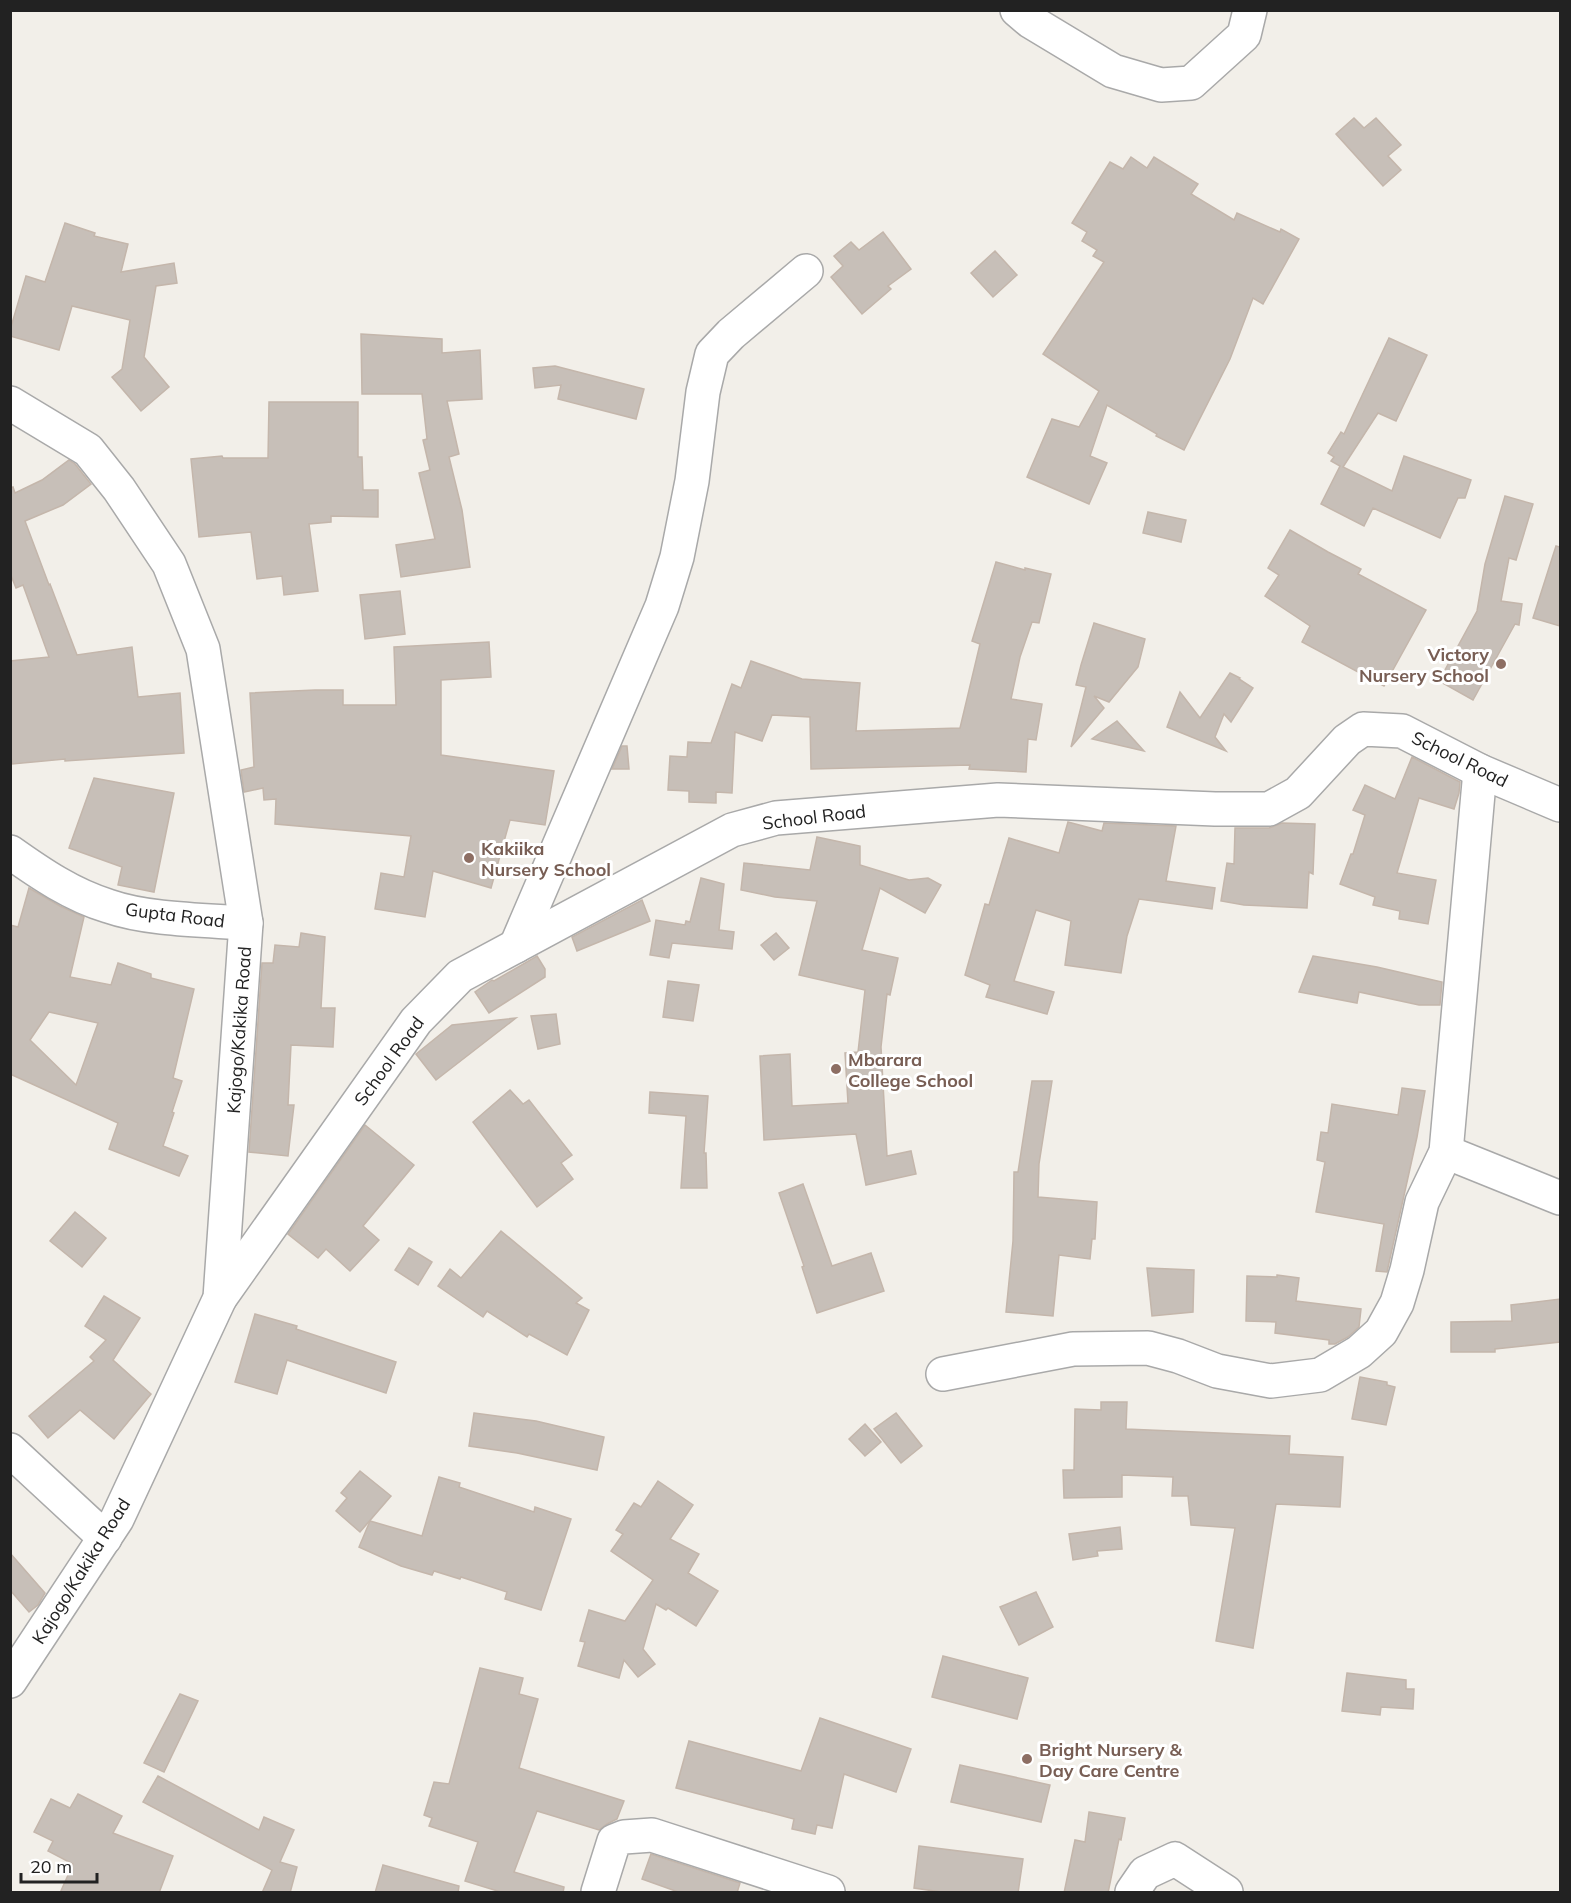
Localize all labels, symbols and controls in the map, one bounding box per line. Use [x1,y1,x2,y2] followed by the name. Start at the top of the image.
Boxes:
[1359,643,1489,687] place label: Victory Nursery School
[1494,657,1508,671] marker: Victory Nursery School
[1408,726,1512,792] street label: School Road
[761,799,867,835] street label: School Road
[481,837,611,881] place label: Kakiika Nursery School
[462,851,476,865] marker: Kakiika Nursery School
[124,897,226,933] street label: Gupta Road
[222,946,256,1114] street label: Kajogo/Kakika Road
[349,1012,429,1110] street label: School Road
[848,1048,973,1092] place label: Mbarara College School
[829,1062,843,1076] marker: Mbarara College School
[27,1494,135,1648] street label: Kajogo/Kakika Road
[1039,1738,1182,1782] place label: Bright Nursery & Day Care Centre
[1020,1752,1034,1766] marker: Bright Nursery & Day Care Centre
[21,1846,98,1884] scale bar
[30,1855,72,1878] text: 20 m

